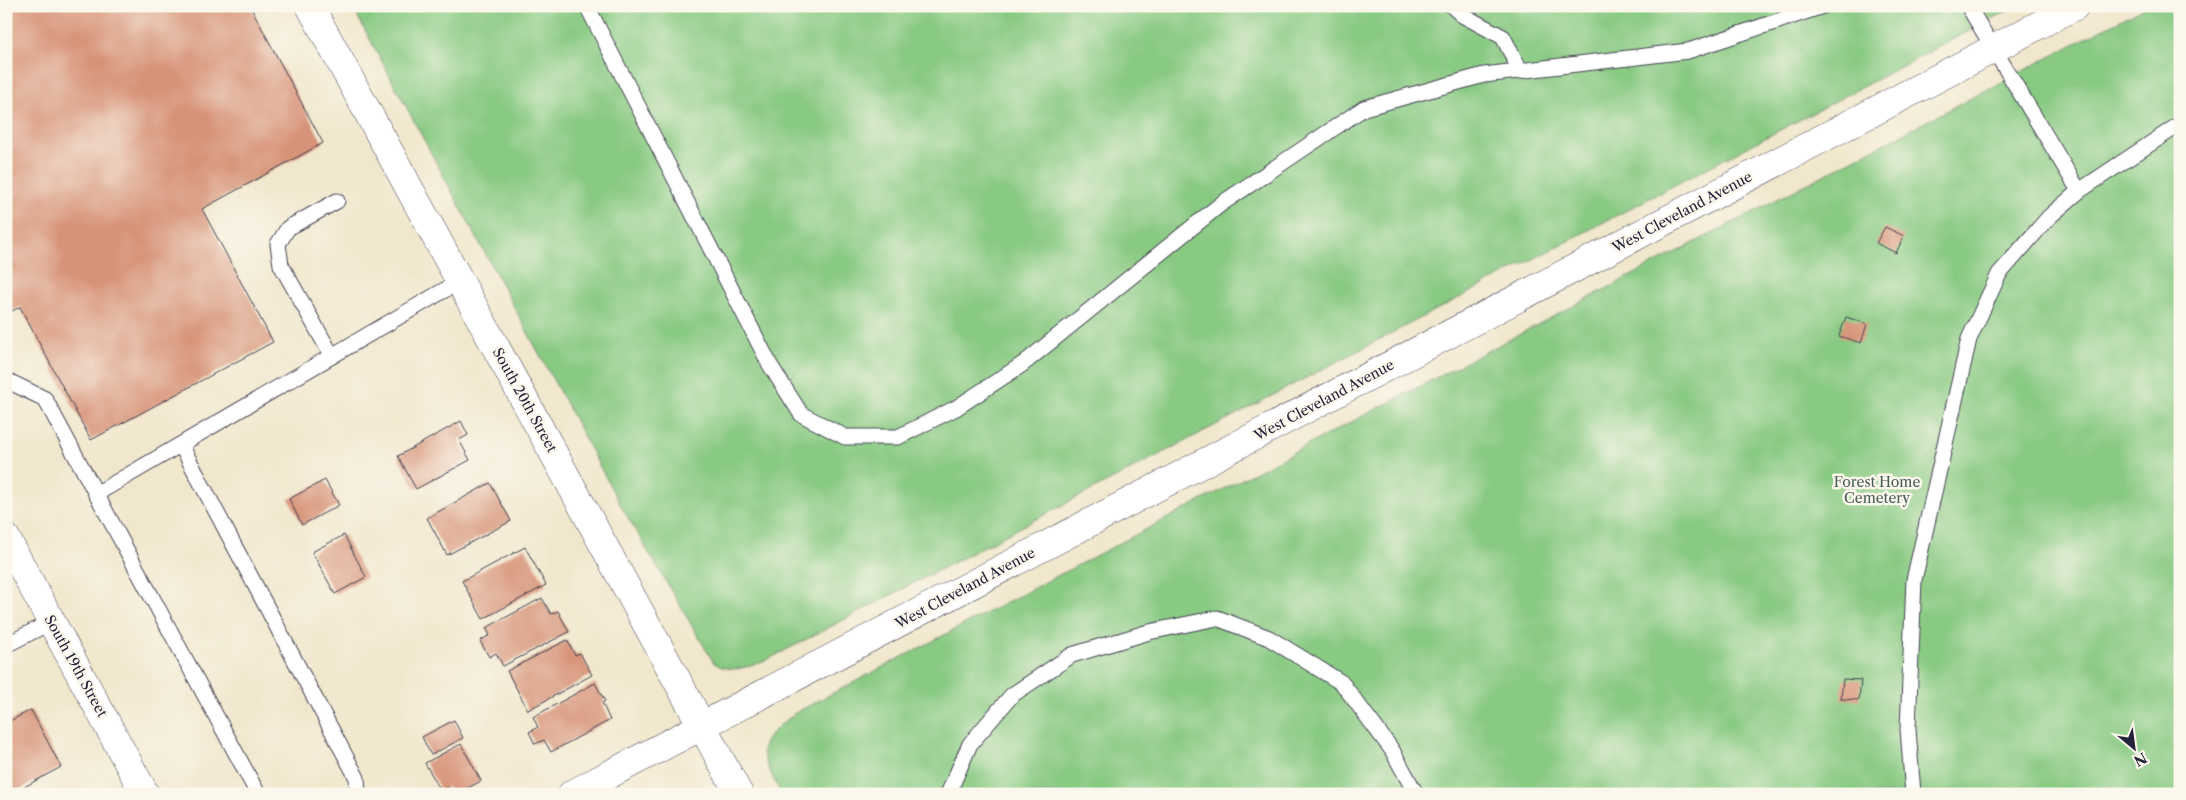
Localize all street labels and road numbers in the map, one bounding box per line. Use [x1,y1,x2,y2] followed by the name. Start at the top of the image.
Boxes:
[1608,167,1755,257] street label: West Cleveland Avenue
[489,344,561,456] street label: South 20th Street
[1250,355,1397,445] street label: West Cleveland Avenue
[891,543,1038,633] street label: West Cleveland Avenue
[40,612,112,720] street label: South 19th Street

